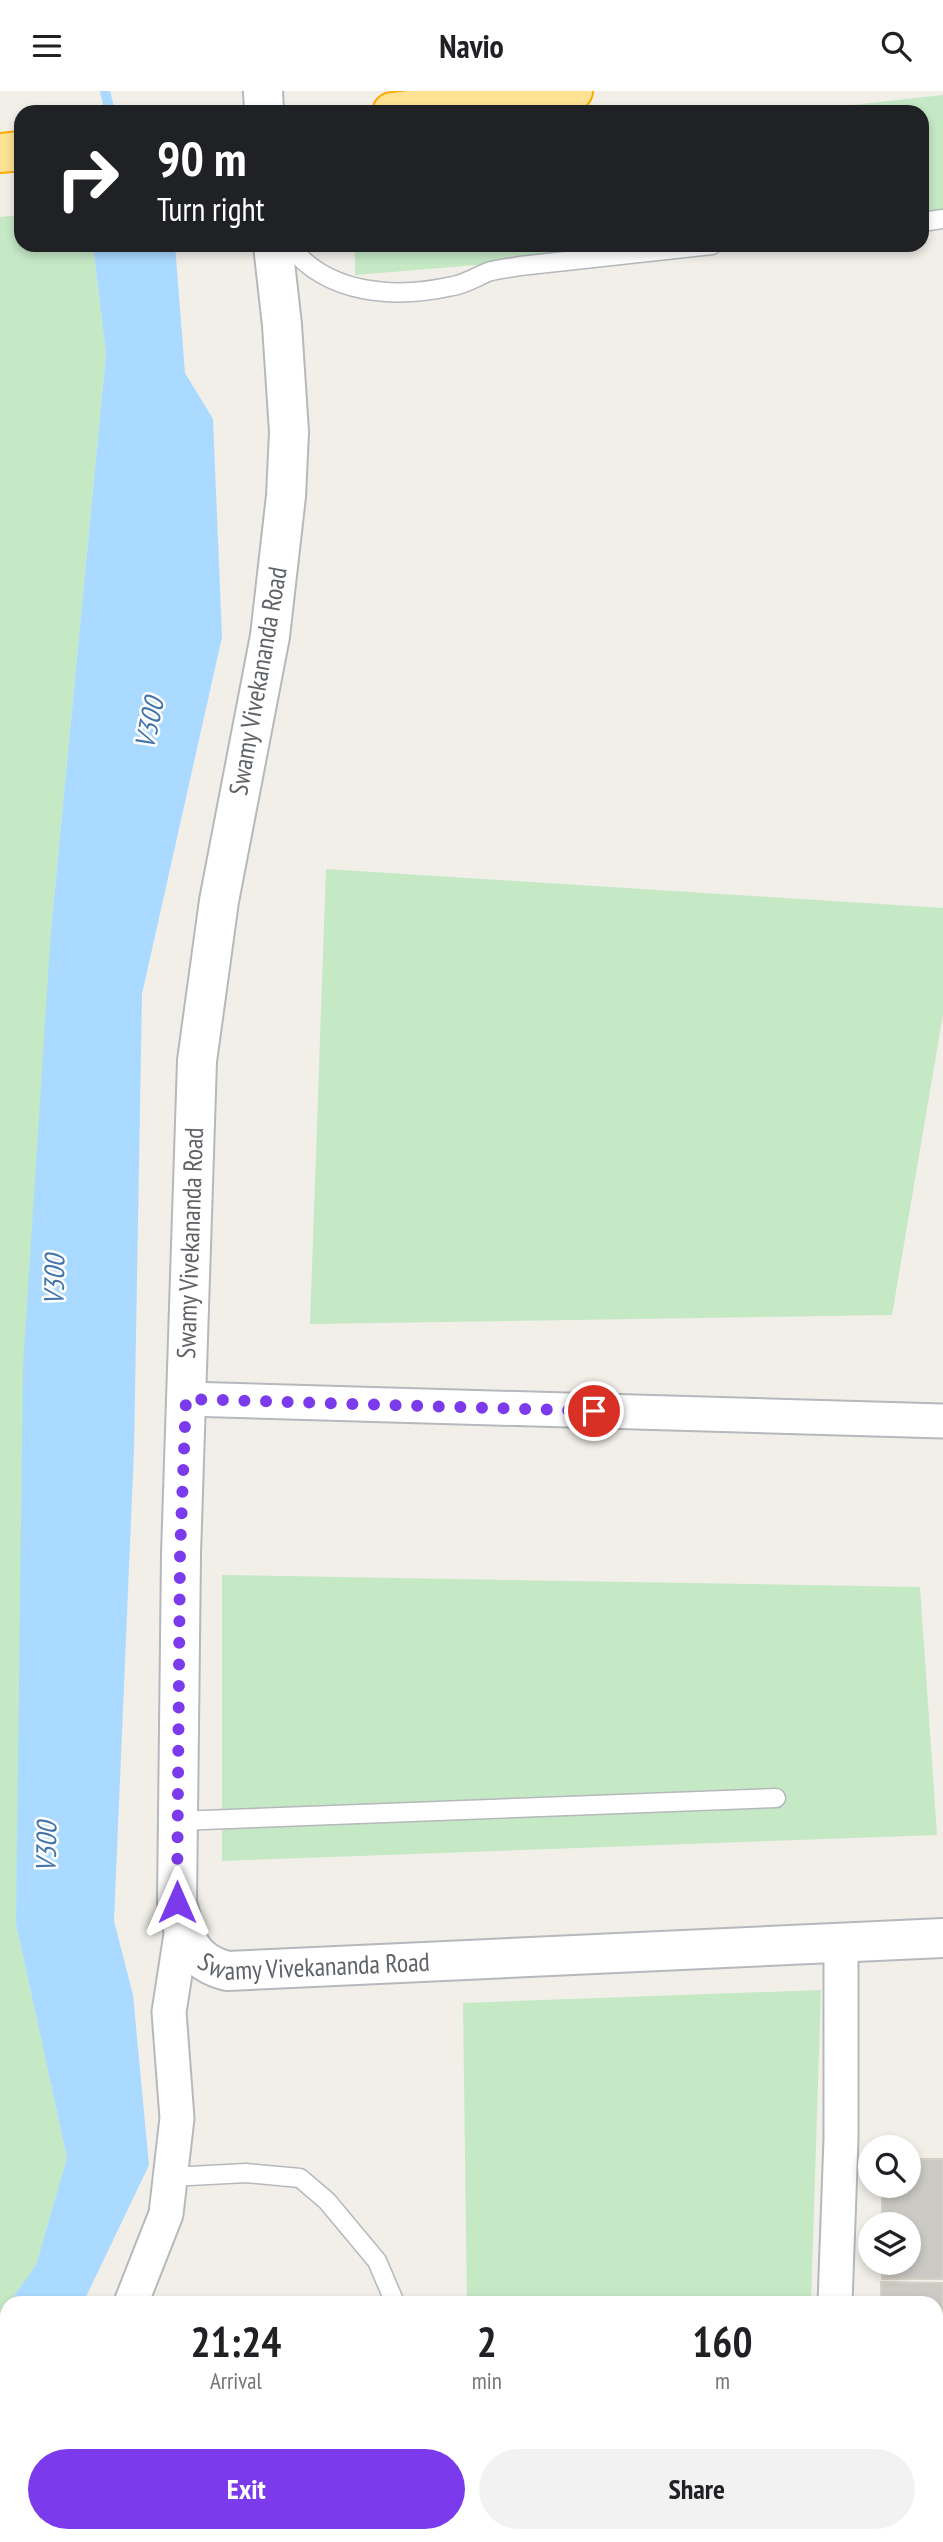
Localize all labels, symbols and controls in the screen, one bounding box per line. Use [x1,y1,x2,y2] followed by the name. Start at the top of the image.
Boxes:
[439,25,504,67] text: Navio
[28,27,66,65] icon: menu
[877,27,915,65] icon: search
[157,126,246,190] text: 90 m
[42,133,133,224] icon: right
[157,188,265,230] text: Turn right
[221,564,294,798] street label: Swamy Vivekananda Road
[125,691,173,752] water label: V300
[169,1127,210,1359] street label: Swamy Vivekananda Road
[35,1251,72,1306] water label: V300
[564,1381,624,1441] pin
[575,1392,613,1430] icon: arrive
[27,1818,64,1873] water label: V300
[140,1865,214,1939] position arrow
[192,1945,430,1987] street label: Swamy Vivekananda Road
[858,2135,921,2275] map controls
[858,2135,921,2198] button: search
[858,2212,921,2275] button: layers
[190,2314,281,2369] text: 21:24
[477,2314,497,2369] text: 2
[692,2314,753,2369] text: 160
[210,2366,262,2395] text: Arrival
[472,2366,502,2395] text: min
[715,2366,730,2395] text: m
[28,2449,465,2529] button: Exit
[479,2449,915,2529] button: Share

